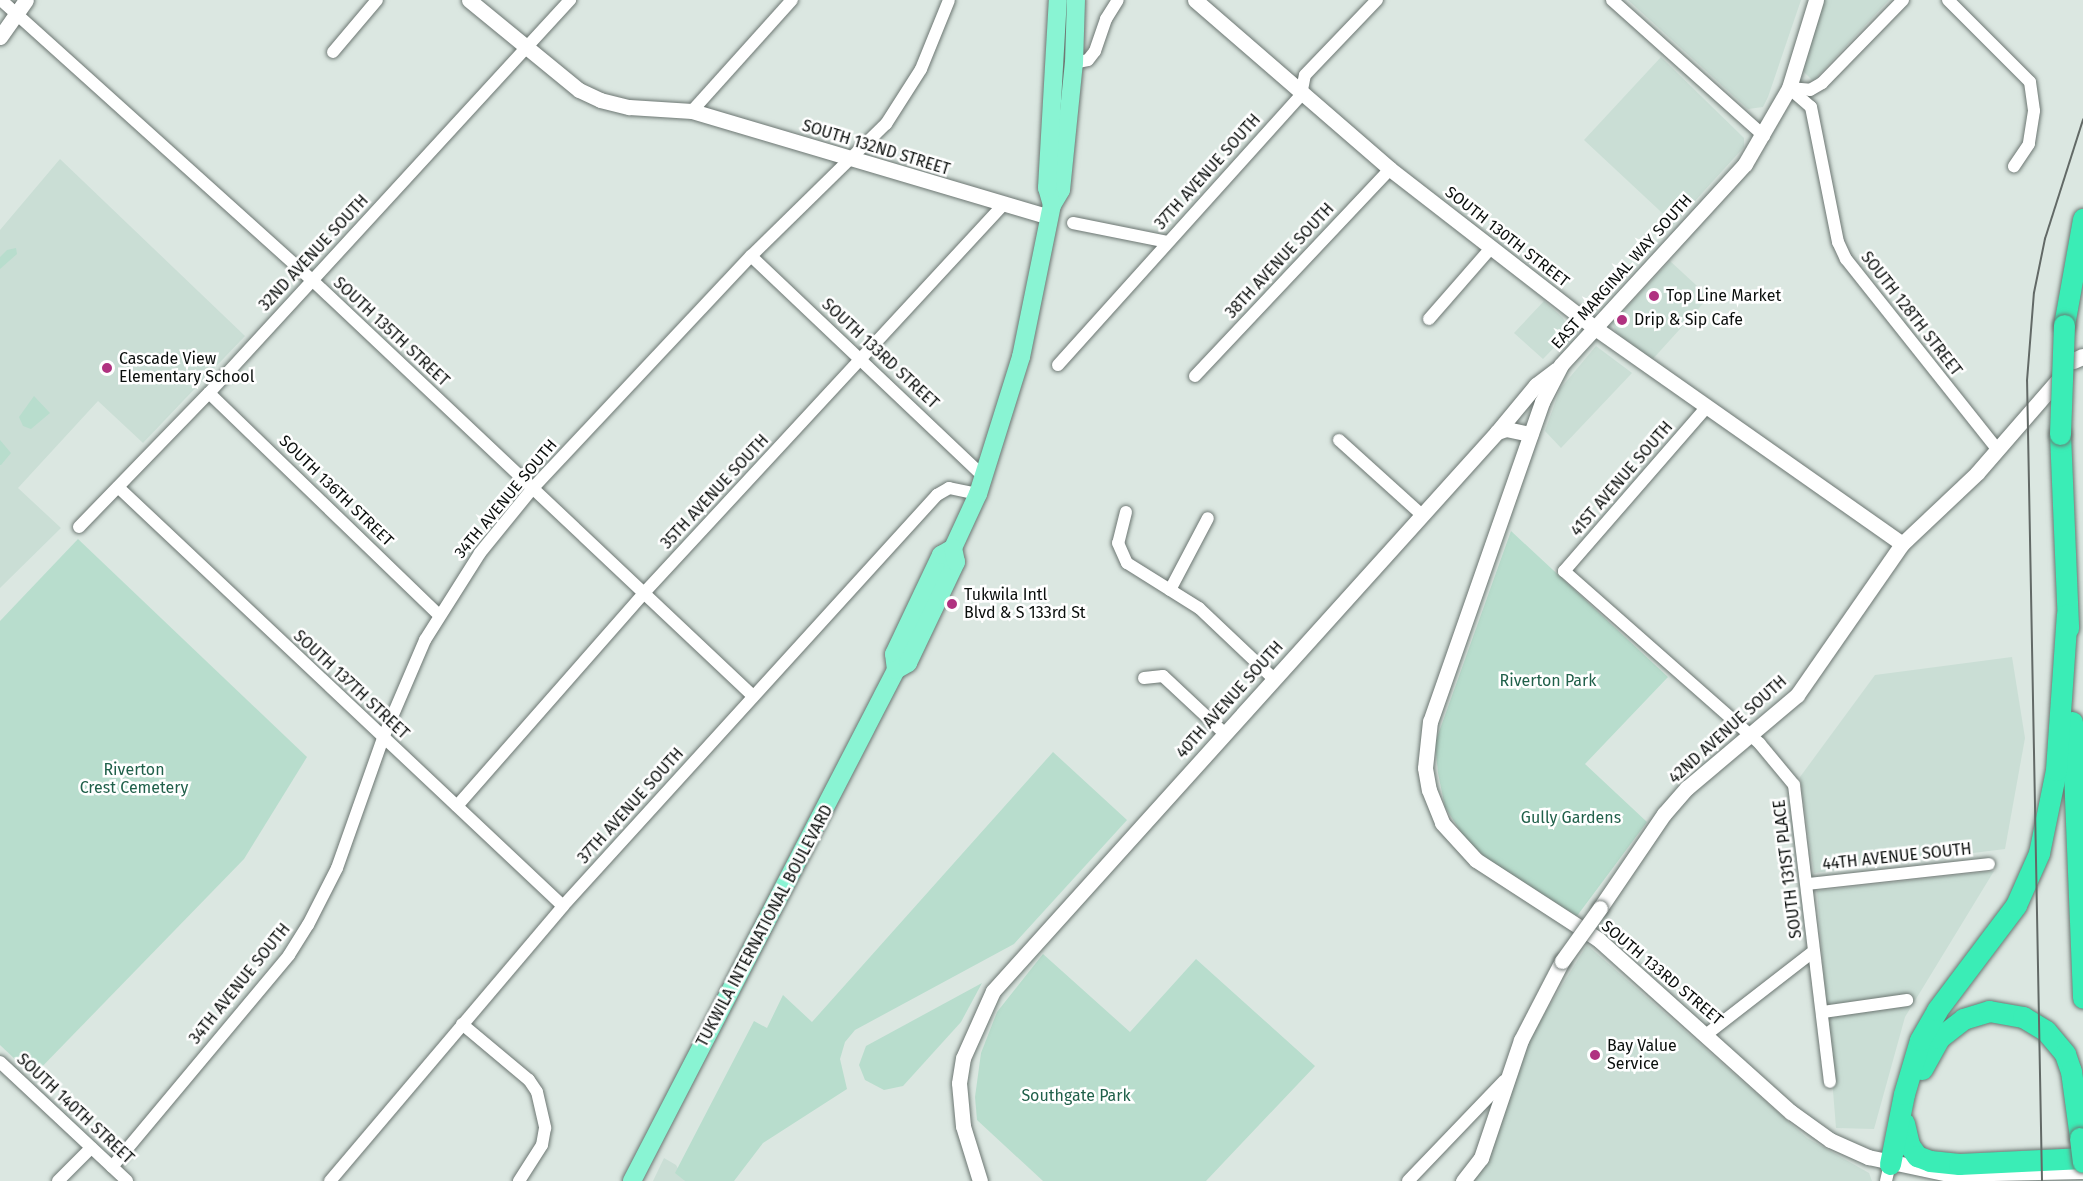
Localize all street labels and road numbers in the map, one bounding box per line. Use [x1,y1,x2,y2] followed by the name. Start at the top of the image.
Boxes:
[1151,110,1265,234] street label: 37TH AVENUE SOUTH
[800,116,952,180] street label: SOUTH 132ND STREET
[1441,183,1573,291] street label: SOUTH 130TH STREET
[255,191,373,315] street label: 32ND AVENUE SOUTH
[1548,191,1696,353] street label: EAST MARGINAL WAY SOUTH
[1222,200,1338,322] street label: 38TH AVENUE SOUTH
[1857,248,1965,380] street label: SOUTH 128TH STREET
[329,273,453,391] street label: SOUTH 135TH STREET
[818,295,942,413] street label: SOUTH 133RD STREET
[1567,418,1677,540] street label: 41ST AVENUE SOUTH
[275,431,397,551] street label: SOUTH 136TH STREET
[657,431,773,553] street label: 35TH AVENUE SOUTH
[451,436,561,562] street label: 34TH AVENUE SOUTH
[289,627,413,743] street label: SOUTH 137TH STREET
[1172,638,1288,762] street label: 40TH AVENUE SOUTH
[1665,672,1791,788] street label: 42ND AVENUE SOUTH
[574,744,688,868] street label: 37TH AVENUE SOUTH
[1770,798,1806,940] street label: SOUTH 131ST PLACE
[693,802,837,1050] street label: TUKWILA INTERNATIONAL BOULEVARD
[1821,840,1973,874] street label: 44TH AVENUE SOUTH
[1597,917,1727,1029] street label: SOUTH 133RD STREET
[186,920,294,1048] street label: 34TH AVENUE SOUTH
[13,1050,137,1168] street label: SOUTH 140TH STREET

